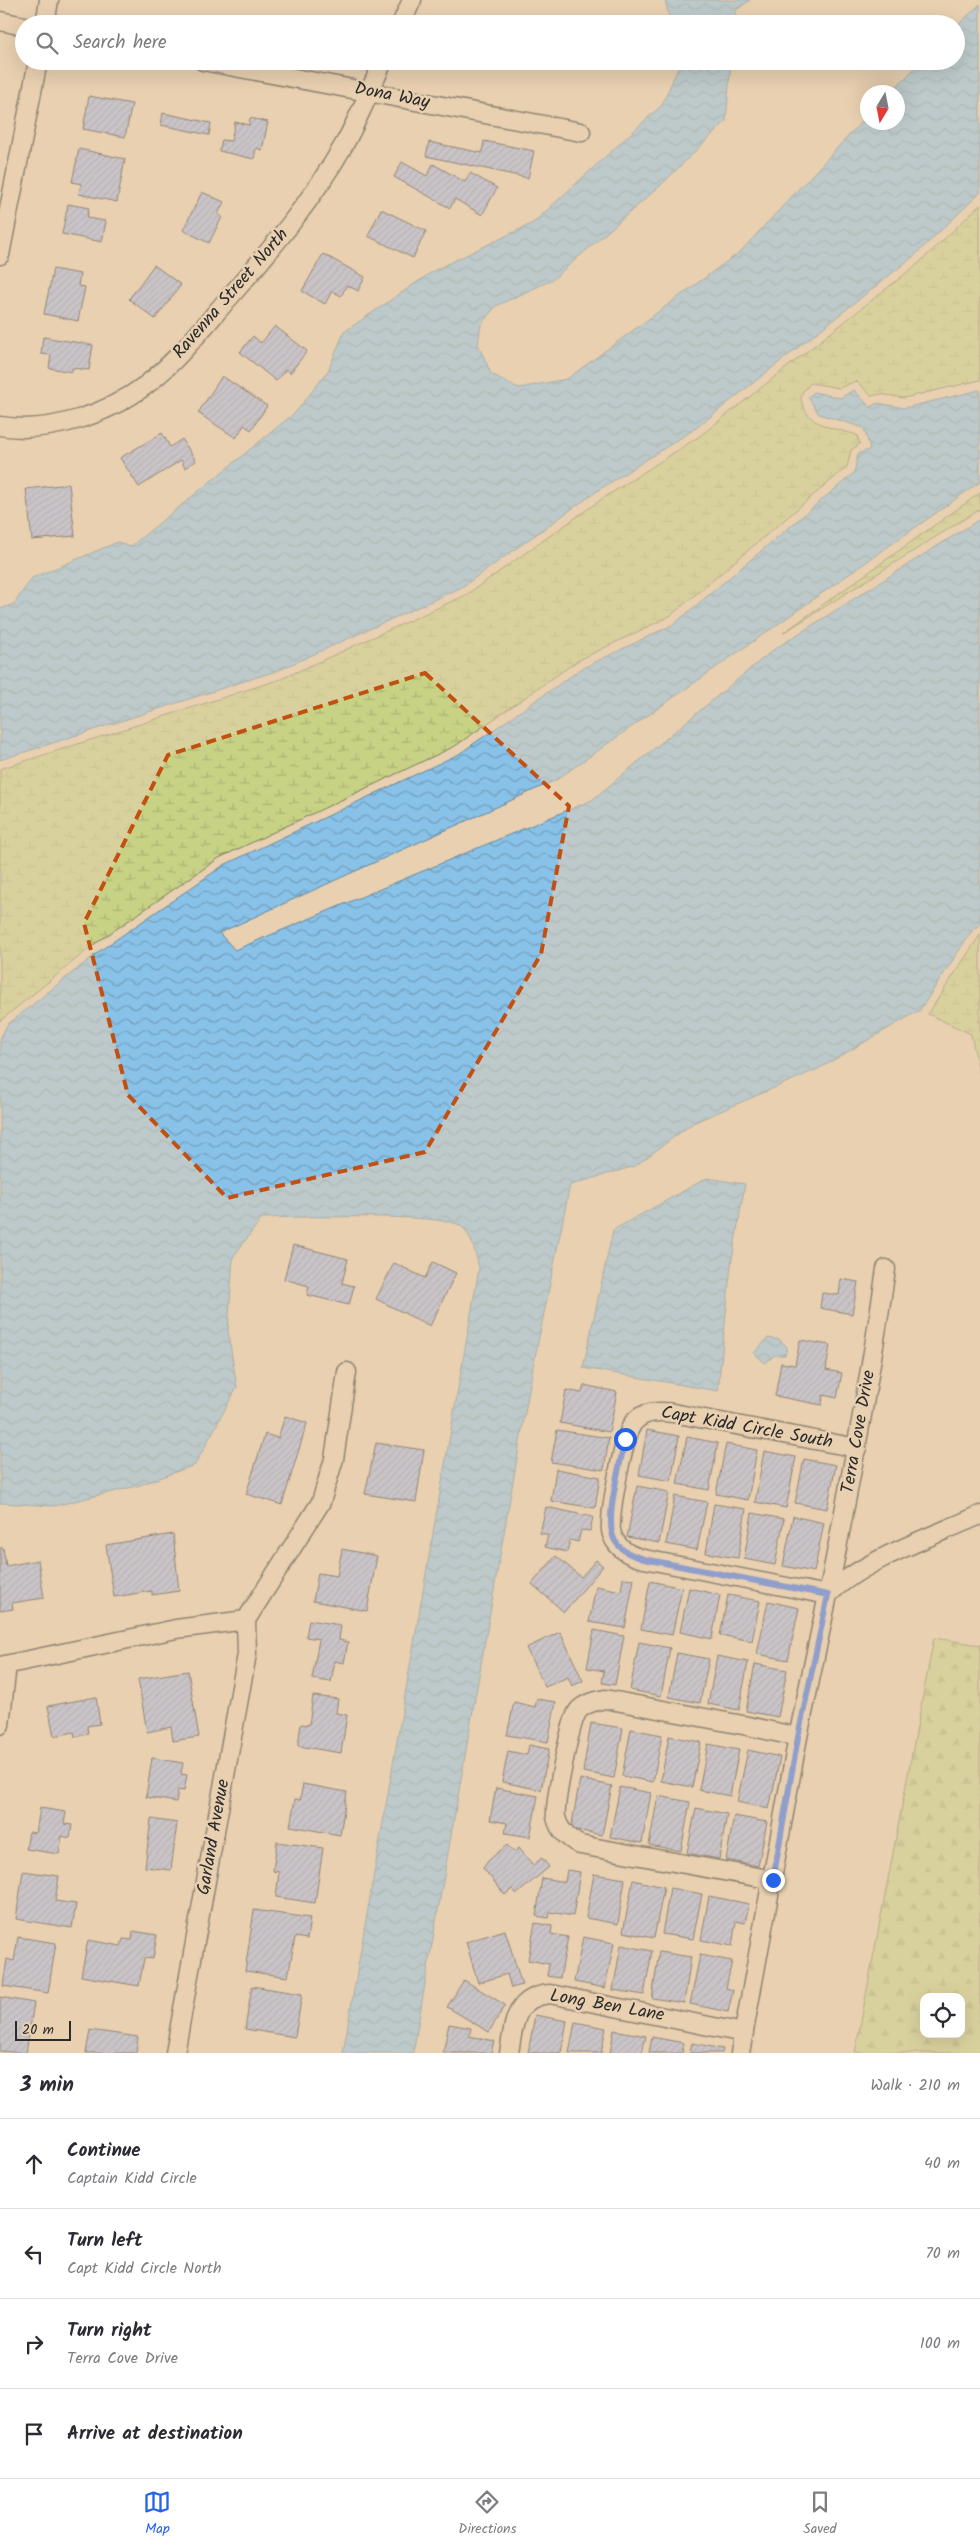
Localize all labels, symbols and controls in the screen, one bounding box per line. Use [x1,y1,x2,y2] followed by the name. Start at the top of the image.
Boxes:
[15,15,965,70] search box
[73,28,167,58] text: Search here
[33,29,61,57] icon: search
[352,75,433,118] street label: Dona Way
[860,85,905,130] north arrow
[166,222,296,366] street label: Ravenna Street North
[834,1368,884,1496] street label: Terra Cove Drive
[659,1399,835,1457] street label: Capt Kidd Circle South
[614,1428,637,1451] route start
[190,1777,238,1897] street label: Garland Avenue
[762,1869,785,1892] route end
[548,1982,666,2030] street label: Long Ben Lane
[920,1993,965,2038] map controls
[920,1993,965,2038] button: locate
[15,2018,71,2041] scale bar
[22,2019,54,2041] text: 20 m
[20,2069,74,2102] text: 3 min
[870,2073,960,2098] text: Walk · 210 m
[67,2136,140,2166] text: Continue
[20,2150,48,2178] icon: ahead
[924,2151,960,2176] text: 40 m
[67,2166,197,2191] text: Captain Kidd Circle
[67,2226,142,2256] text: Turn left
[20,2240,48,2268] icon: left
[925,2241,960,2266] text: 70 m
[67,2256,221,2281] text: Capt Kidd Circle North
[67,2316,152,2346] text: Turn right
[20,2330,48,2358] icon: right
[920,2331,960,2356] text: 100 m
[67,2346,178,2371] text: Terra Cove Drive
[67,2419,243,2449] text: Arrive at destination
[20,2420,48,2448] icon: arrive
[143,2488,171,2540] tab: Map
[458,2488,516,2540] tab: Directions
[803,2488,837,2540] tab: Saved

